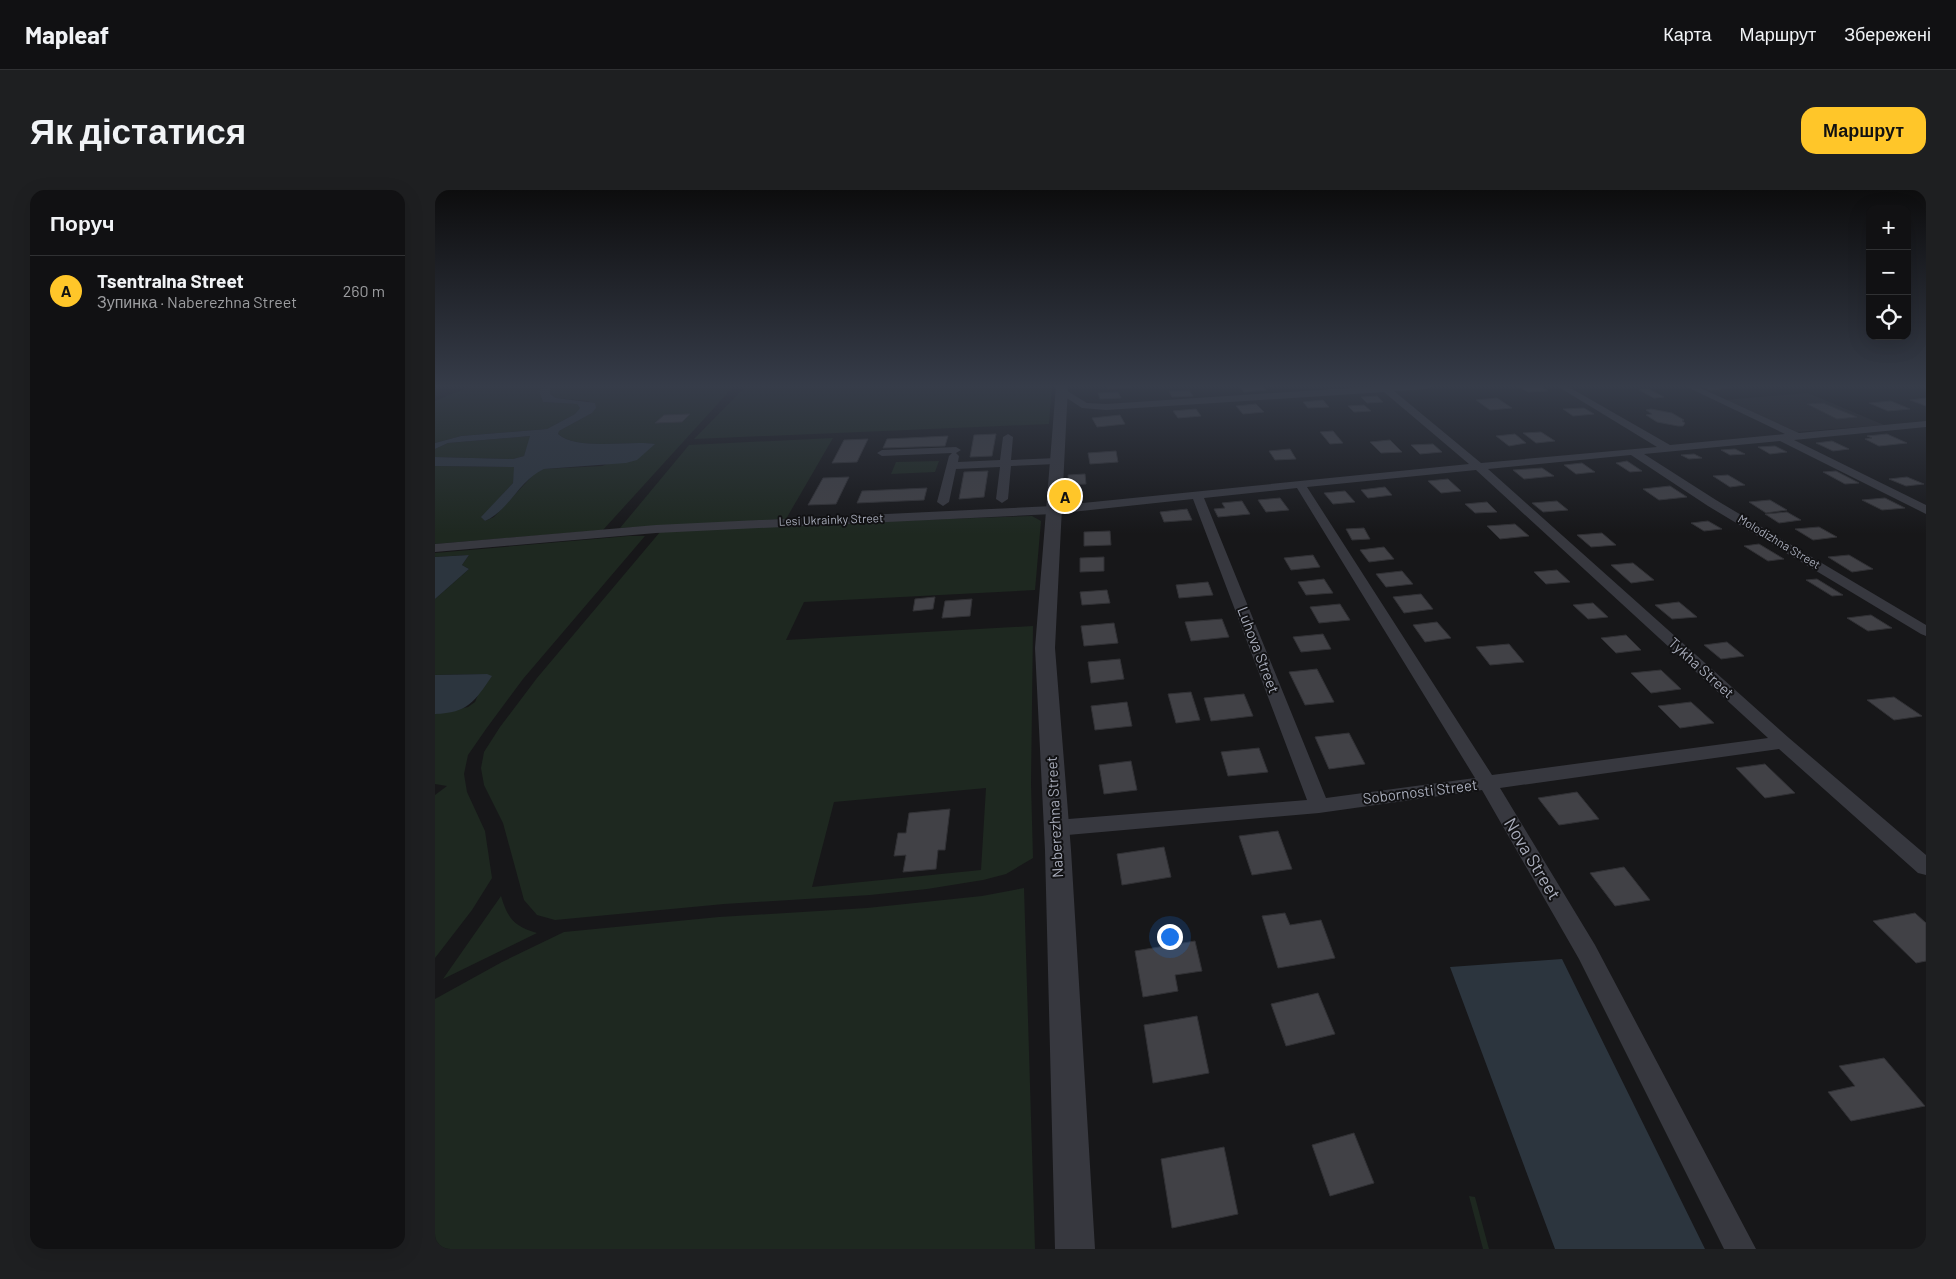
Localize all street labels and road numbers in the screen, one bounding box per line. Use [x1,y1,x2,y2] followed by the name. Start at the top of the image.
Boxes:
[778,510,884,528] street label: Lesi Ukrainky Street
[1736,511,1823,571] street label: Molodizhna Street
[1234,604,1284,695] street label: Luhova Street
[1665,633,1738,701] street label: Tykha Street
[1042,756,1066,878] street label: Naberezhna Street
[1362,775,1478,807] street label: Sobornosti Street
[1500,813,1566,904] street label: Nova Street

